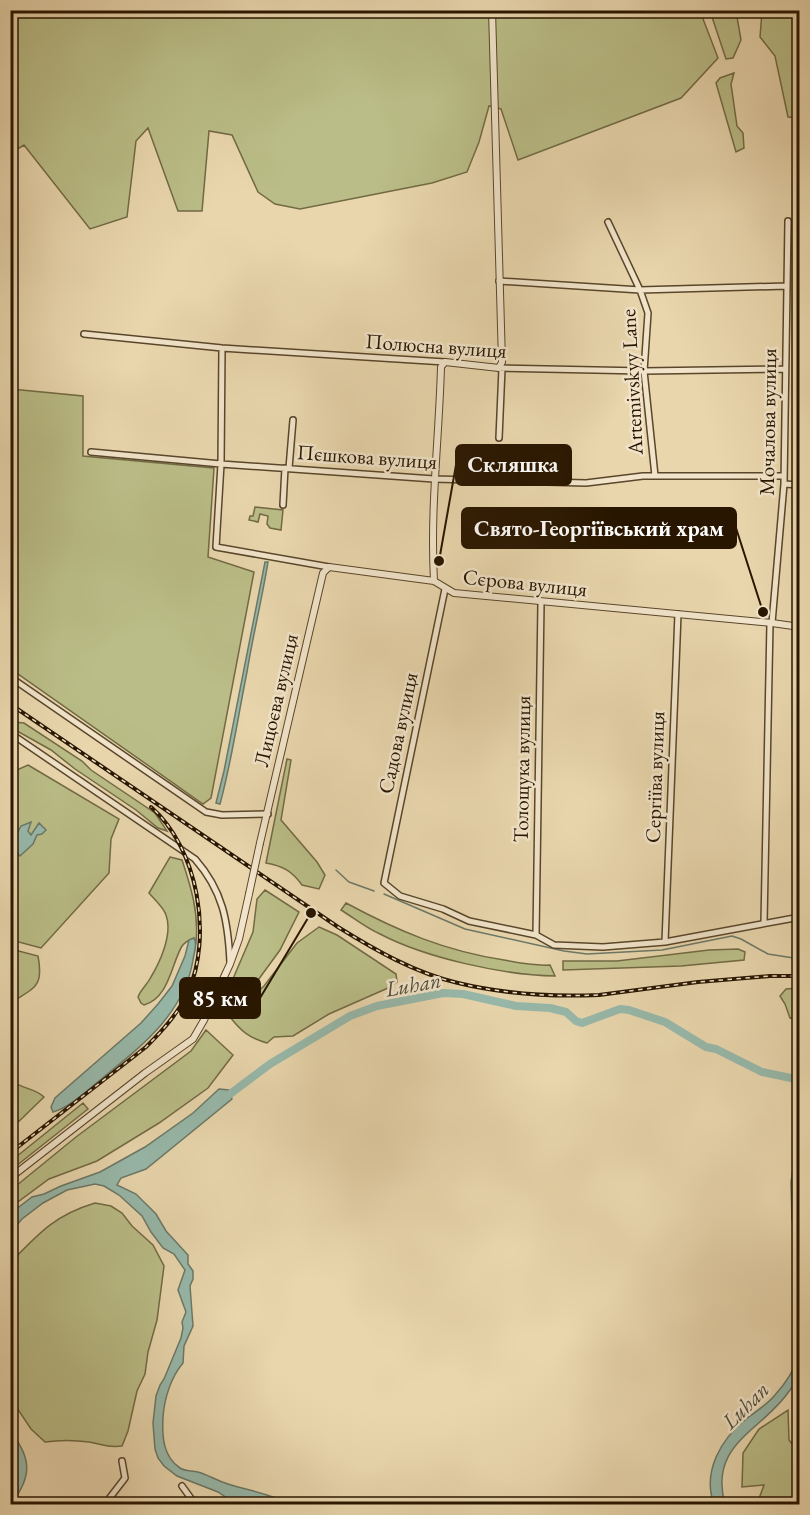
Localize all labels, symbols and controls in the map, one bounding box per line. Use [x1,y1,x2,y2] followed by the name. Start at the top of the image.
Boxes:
[614,308,649,457] street label: Artemivskyy Lane
[364,327,508,364] street label: Полюсна вулиця
[753,348,782,496] street label: Мочалова вулиця
[296,438,438,475] street label: Пєшкова вулиця
[456,445,571,485] callout: Скляшка
[468,450,559,479] text: Скляшка
[462,508,736,548] callout: Свято-Георгіївський храм
[474,514,724,543] text: Свято-Георгіївський храм
[462,563,588,602] street label: Сєрова вулиця
[247,631,304,769] street label: Лицоєва вулиця
[371,670,424,796] street label: Садова вулиця
[507,695,536,843] street label: Толощука вулиця
[639,711,670,843] street label: Сергіїва вулиця
[382,965,443,1004] water label: Luhan
[180,978,260,1018] callout: 85 км
[192,984,248,1013] text: 85 км
[715,1375,775,1436] water label: Luhan

